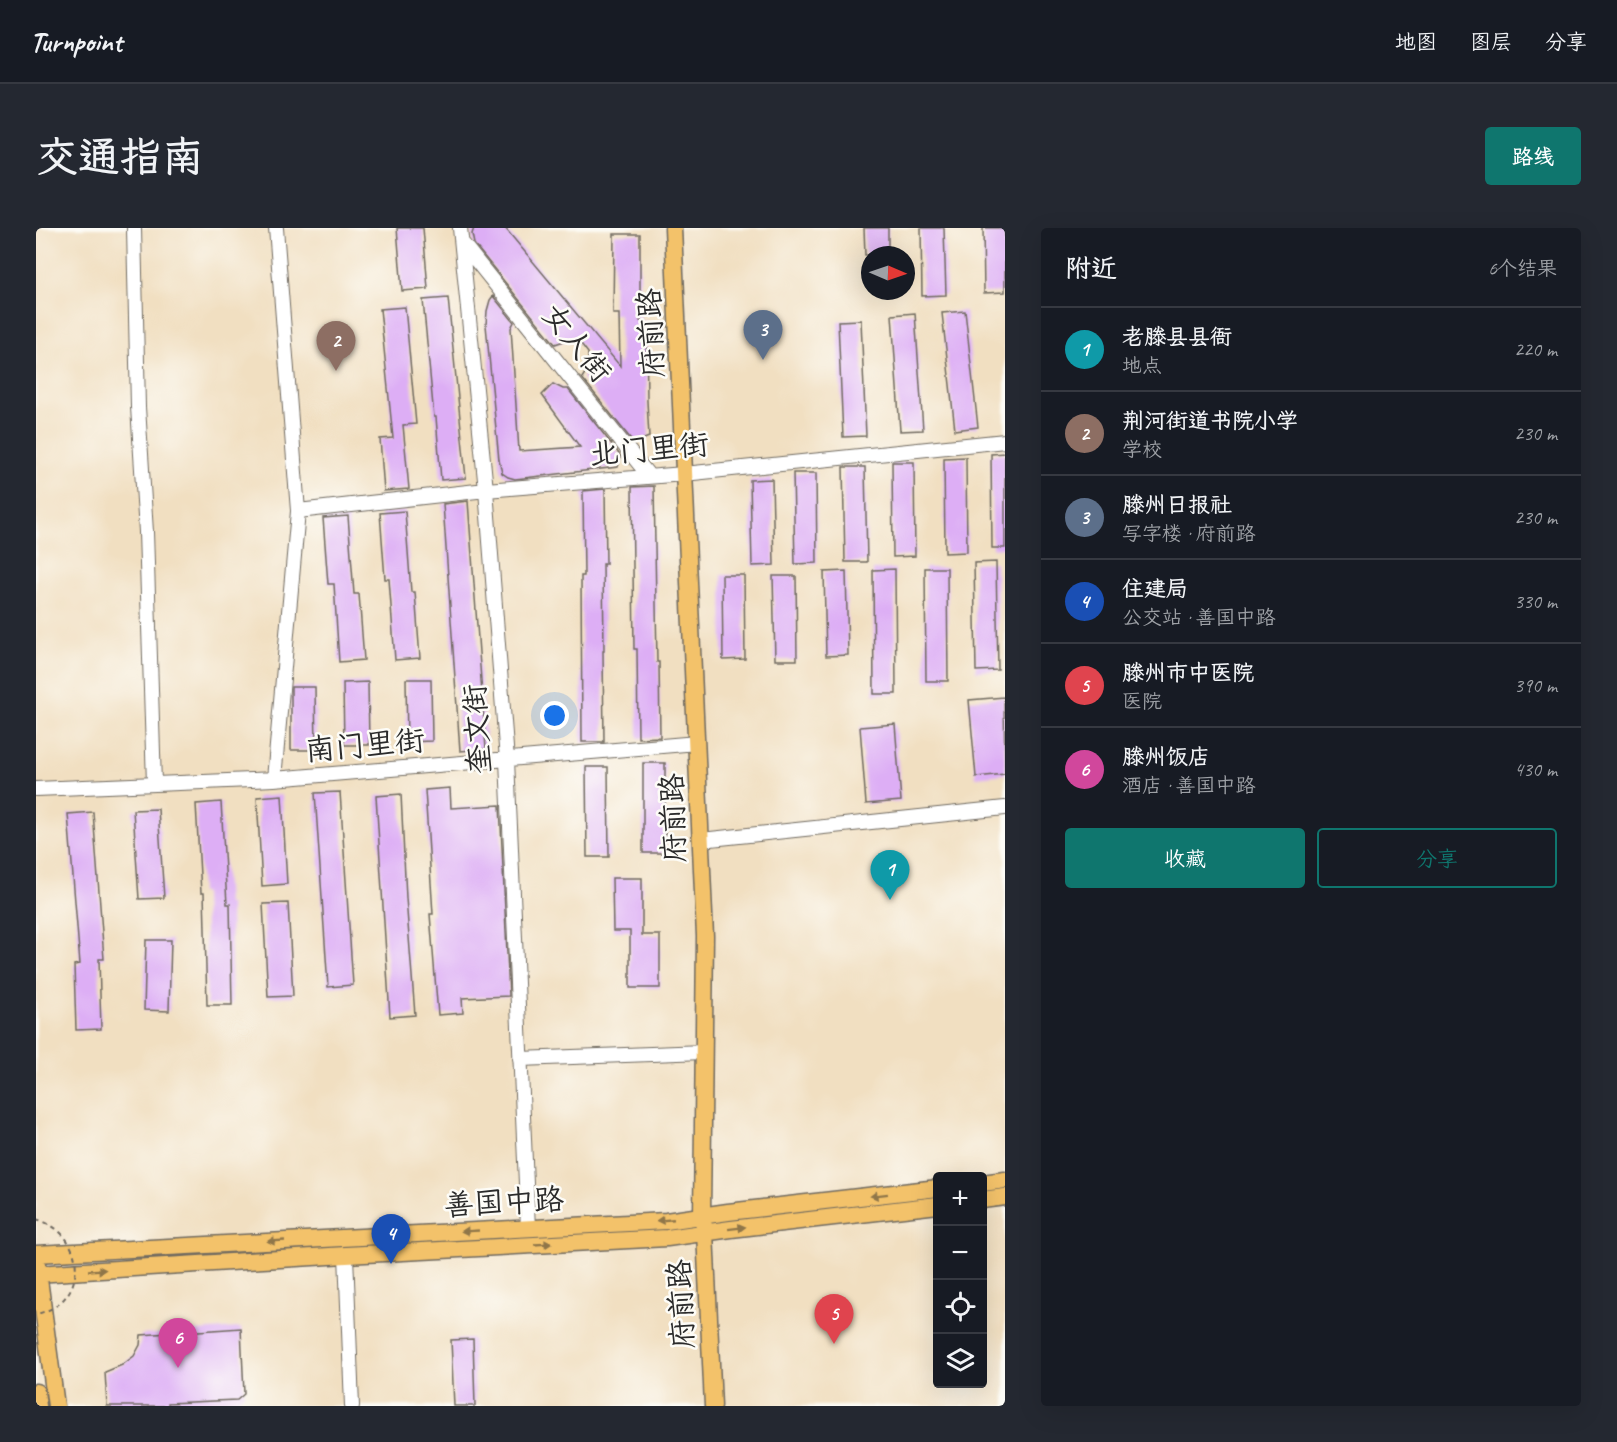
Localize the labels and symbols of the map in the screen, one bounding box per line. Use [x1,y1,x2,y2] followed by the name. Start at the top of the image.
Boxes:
[861,246,915,300] north arrow
[630,287,672,379] street label: 府前路
[534,296,620,390] street label: 女人街
[744,310,782,360] pin: 3
[316,322,356,371] pin: 2
[588,425,710,473] street label: 北门里街
[455,683,499,775] street label: 奎文街
[540,701,569,730] your location
[304,721,426,769] street label: 南门里街
[652,772,694,864] street label: 府前路
[870,850,910,900] pin: 1
[443,1180,565,1224] street label: 善国中路
[870,1190,889,1200] one-way arrow
[372,1214,410,1264] pin: 4
[655,1216,674,1225] one-way arrow
[728,1223,747,1233] one-way arrow
[461,1226,480,1235] one-way arrow
[266,1237,285,1246] one-way arrow
[533,1240,552,1249] one-way arrow
[660,1258,702,1350] street label: 府前路
[87,1266,106,1275] one-way arrow
[814,1294,854,1344] pin: 5
[158,1318,198,1368] pin: 6

